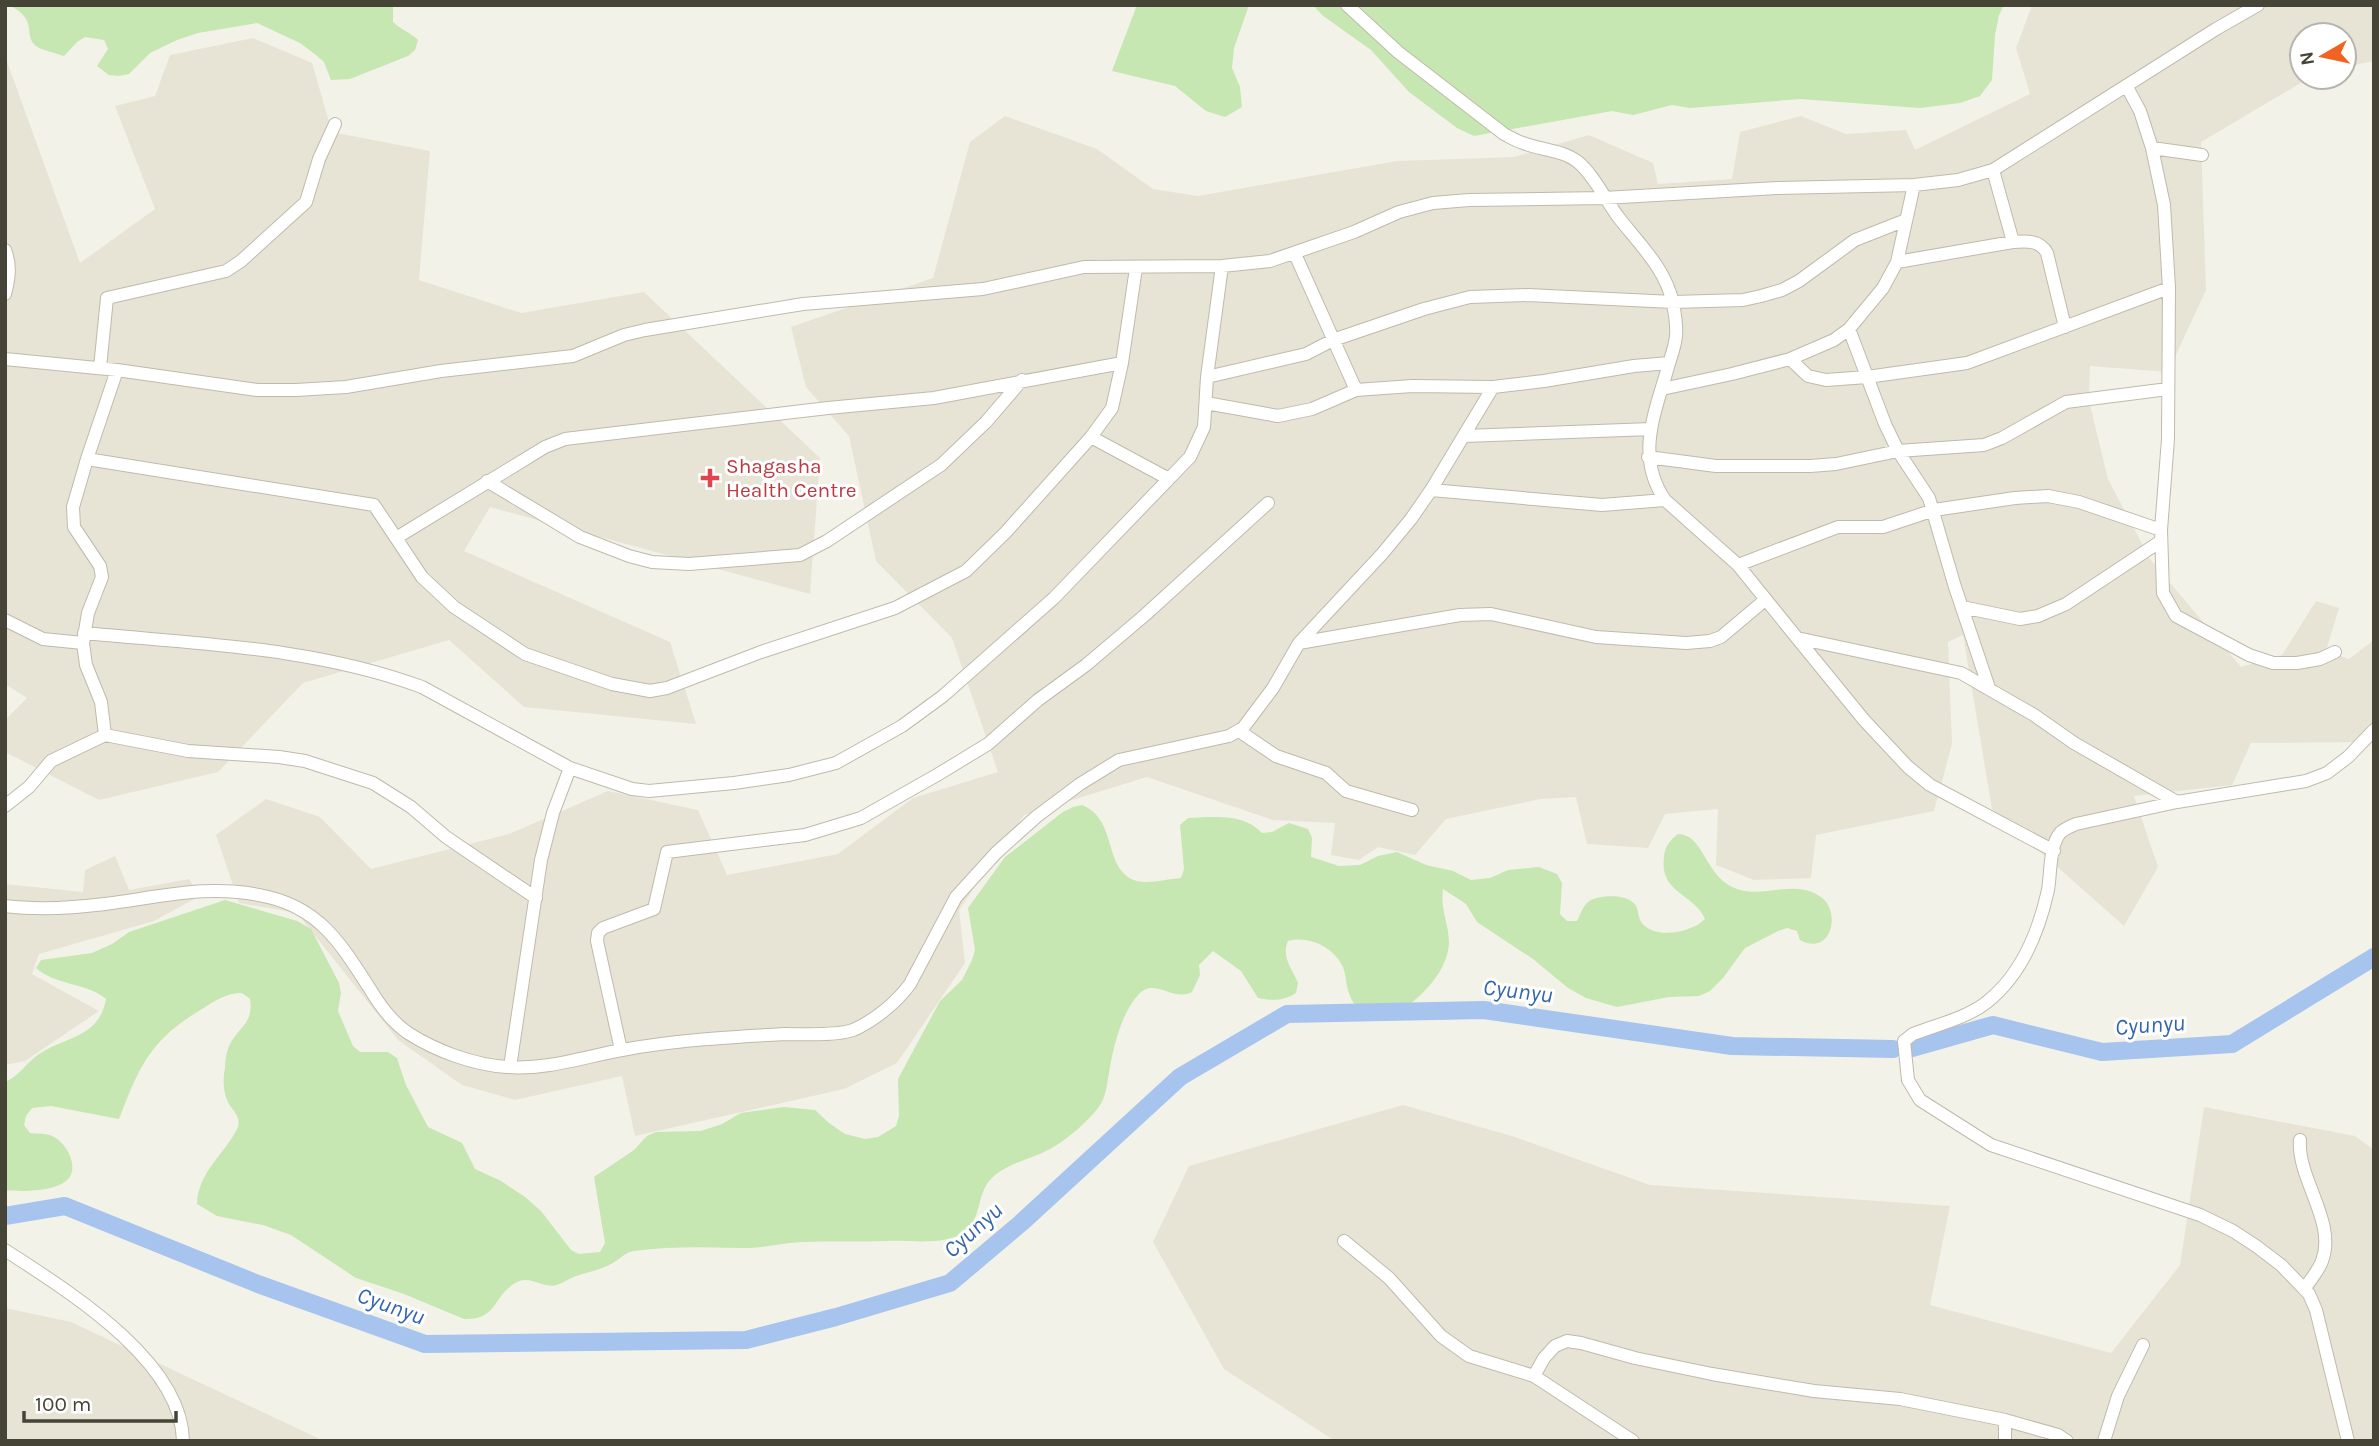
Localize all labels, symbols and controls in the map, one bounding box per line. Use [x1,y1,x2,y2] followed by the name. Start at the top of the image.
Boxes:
[2288,21,2358,91] north arrow
[2295,50,2319,67] text: N
[726,454,856,502] place label: Shagasha Health Centre
[700,468,720,488] marker: Shagasha Health Centre
[1481,973,1555,1009] water label: Cyunyu
[2114,1009,2186,1041] water label: Cyunyu
[938,1196,1008,1264] water label: Cyunyu
[353,1281,429,1331] water label: Cyunyu
[24,1380,177,1424] scale bar
[35,1392,92,1416] text: 100 m

